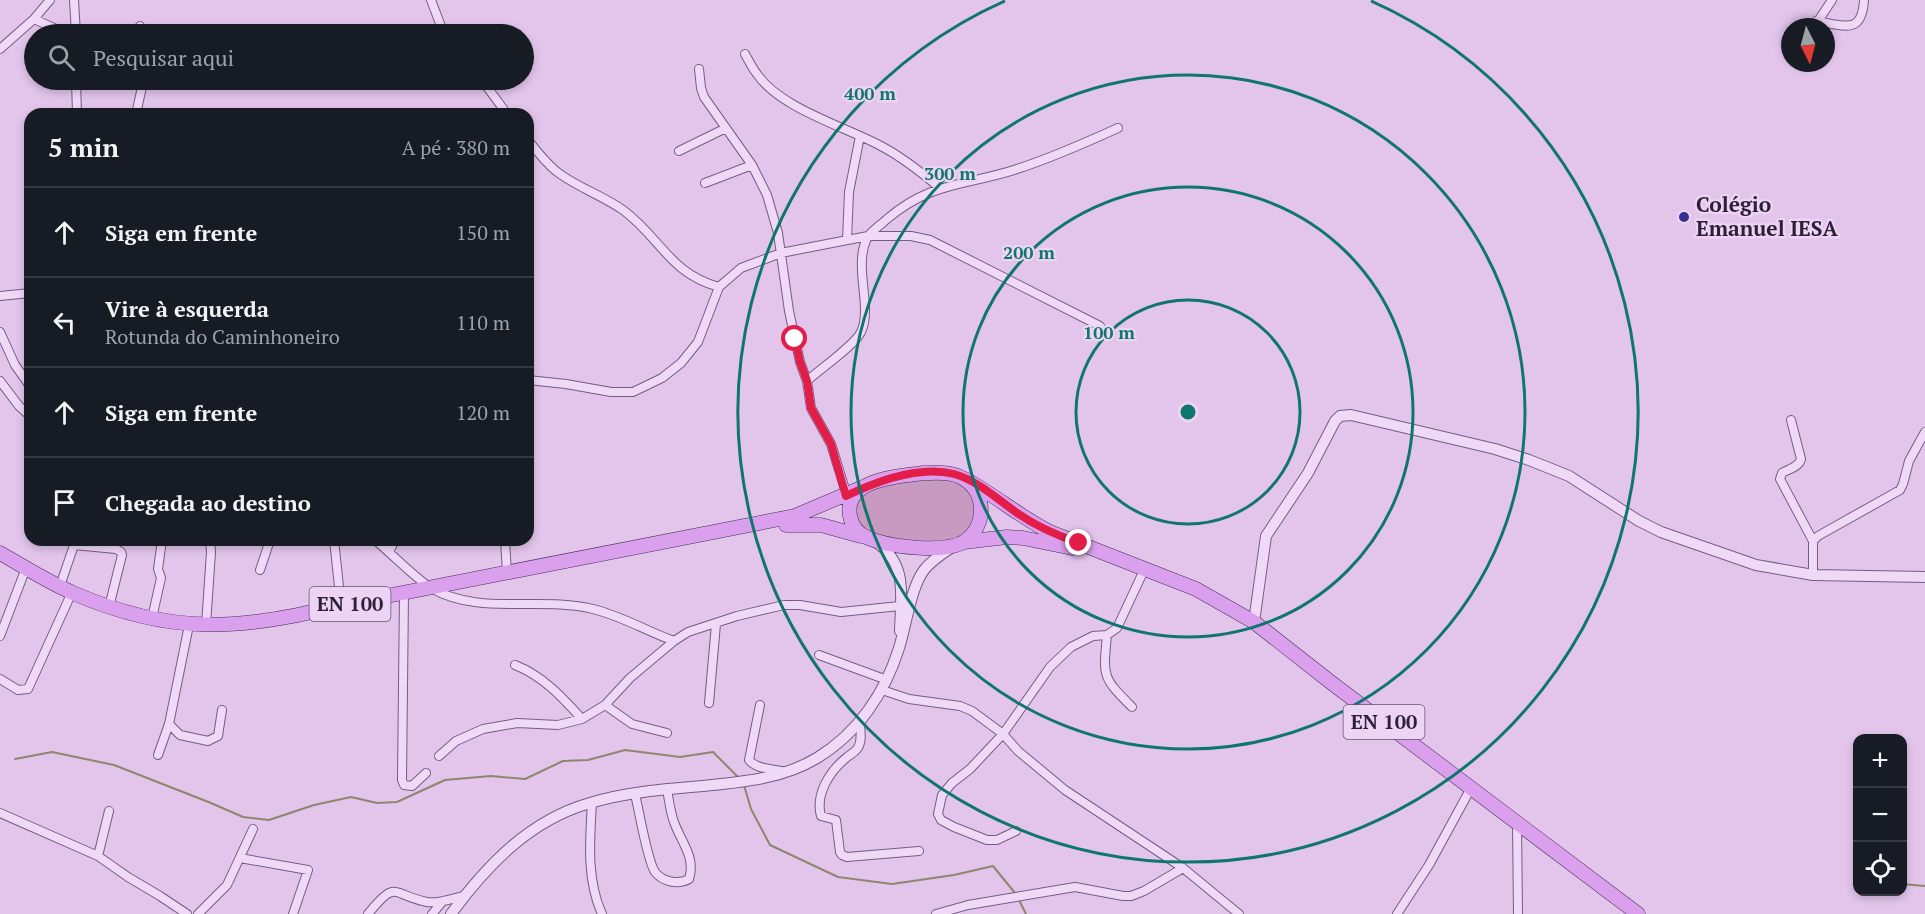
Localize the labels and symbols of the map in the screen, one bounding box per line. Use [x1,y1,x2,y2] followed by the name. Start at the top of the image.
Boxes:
[1781,18,1835,72] north arrow
[844,81,896,105] text: 400 m
[924,161,976,185] text: 300 m
[1696,190,1839,242] place label: Colégio Emanuel IESA
[1677,210,1691,224] marker: Colégio Emanuel IESA
[1003,240,1055,264] text: 200 m
[1083,320,1135,344] text: 100 m
[781,325,807,351] route start
[1178,402,1198,422] centre of rings
[1065,529,1091,555] route end
[310,587,391,621] road number: EN 100
[1344,705,1424,739] road number: EN 100

